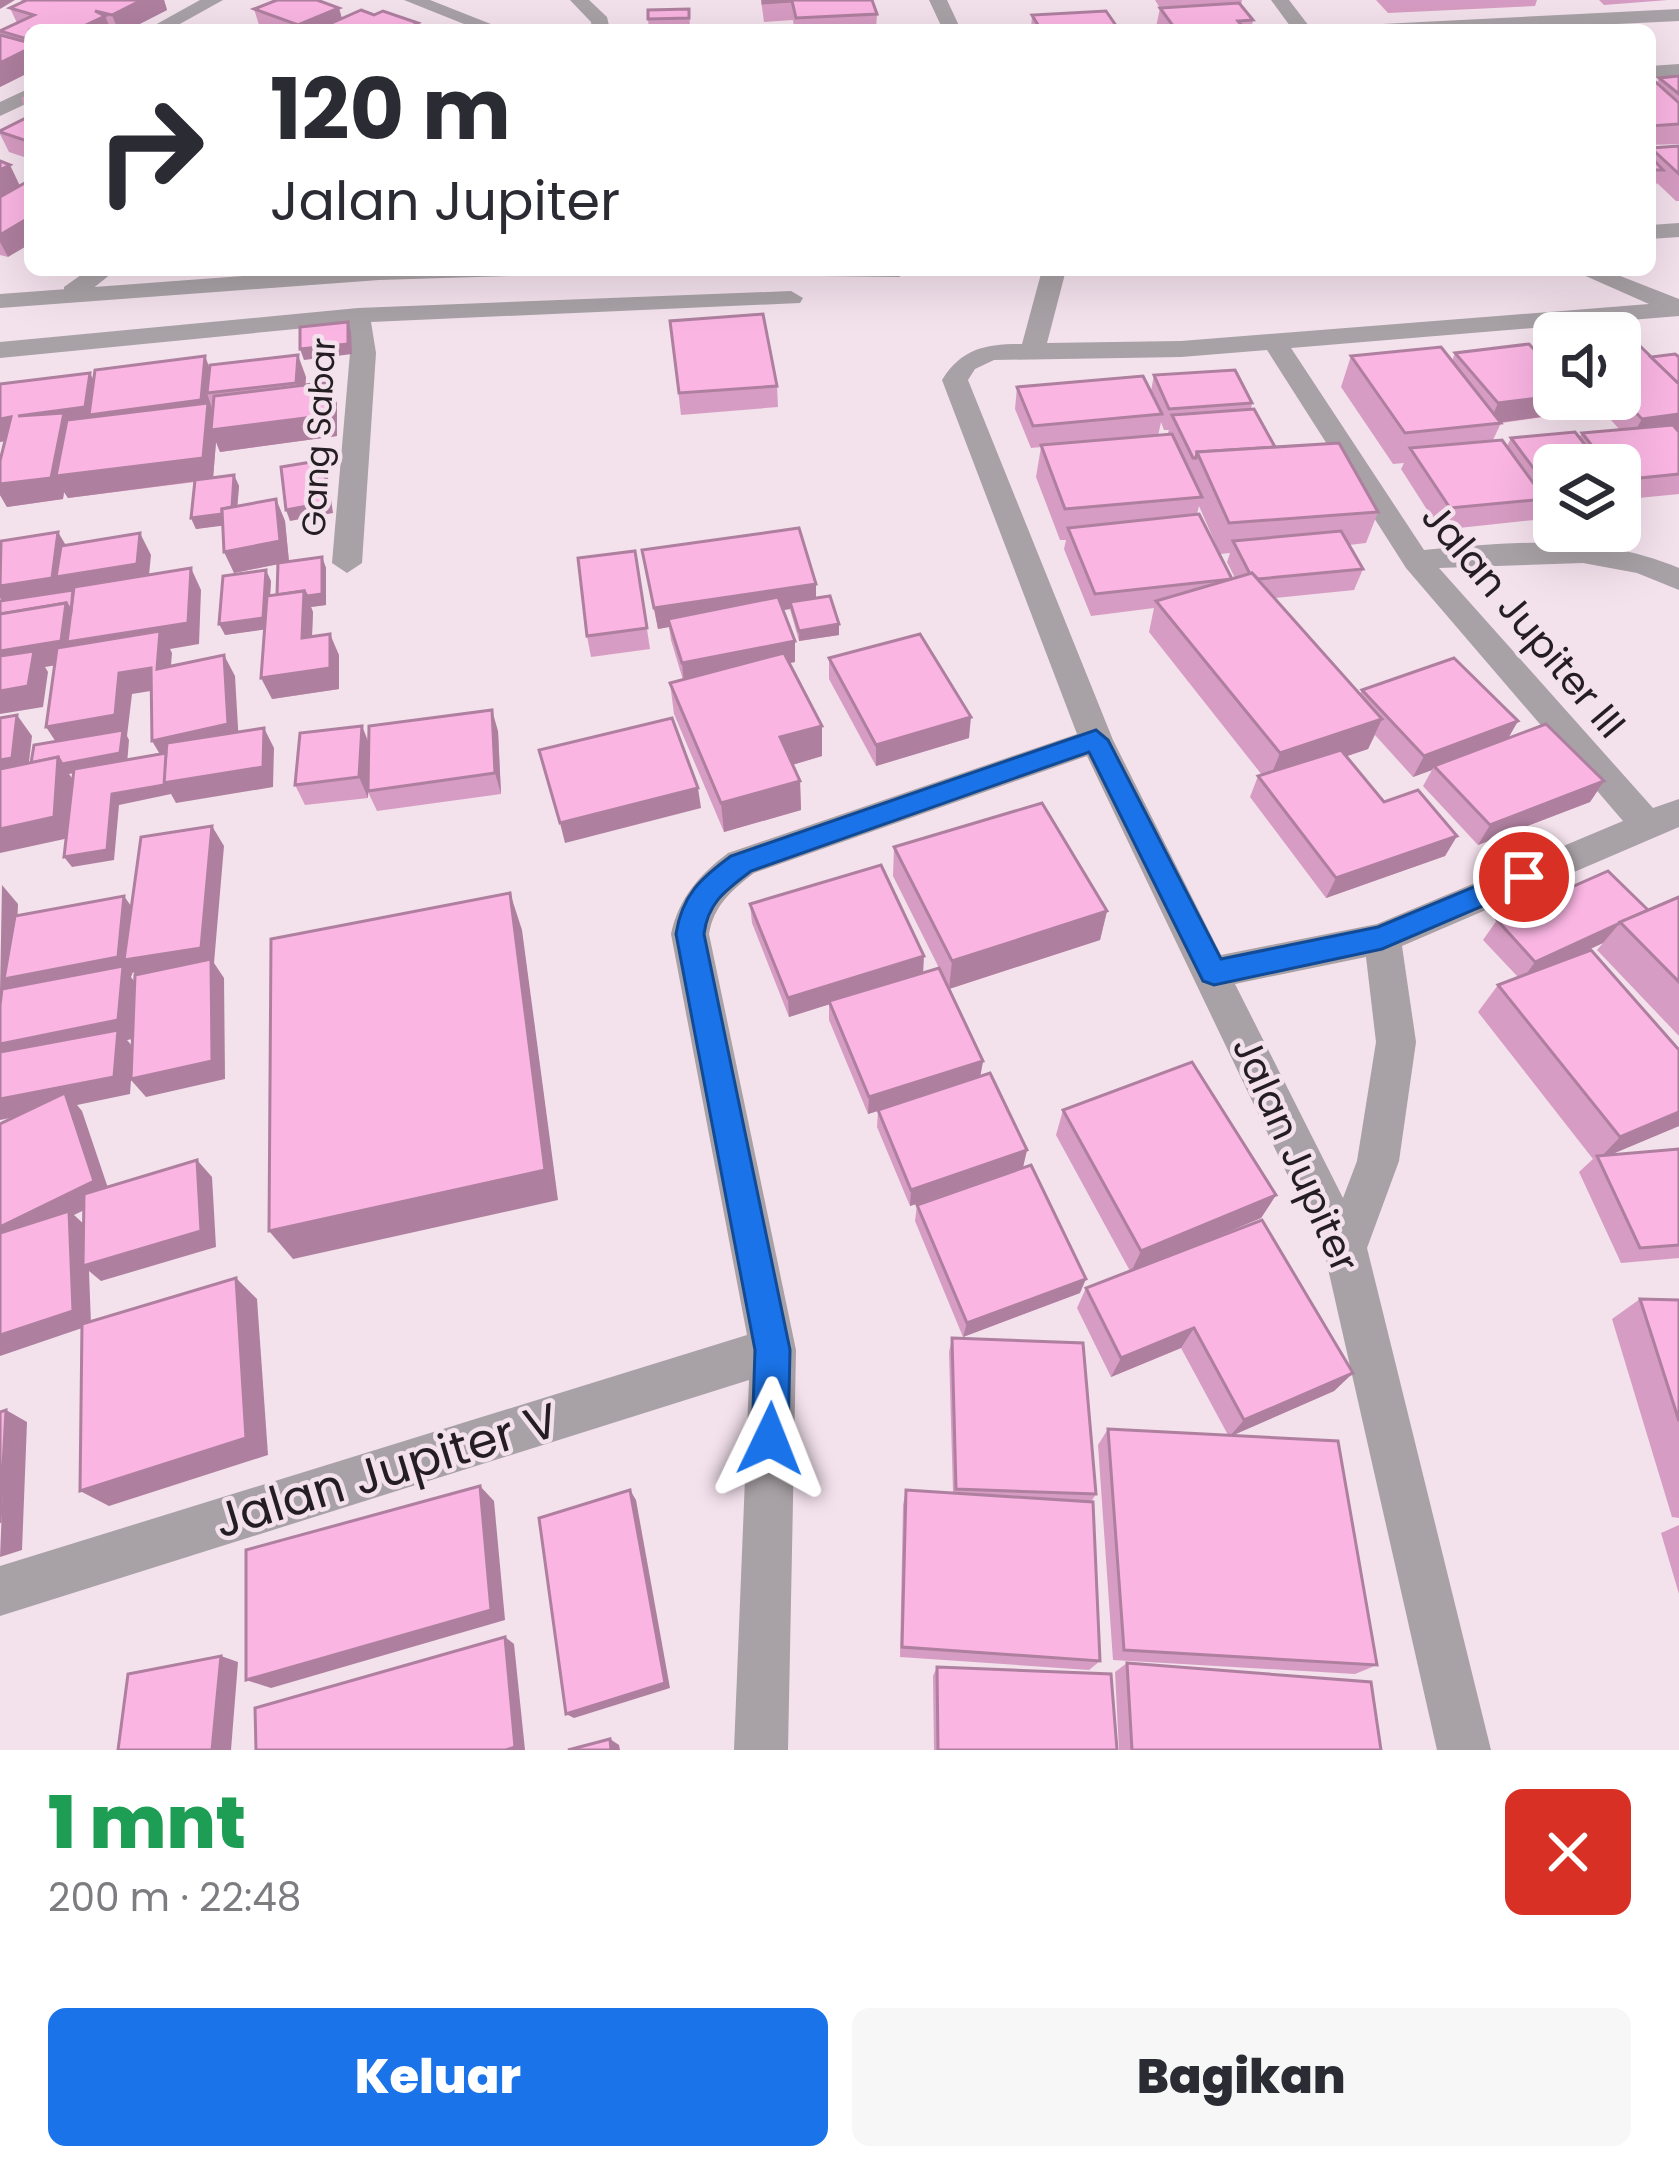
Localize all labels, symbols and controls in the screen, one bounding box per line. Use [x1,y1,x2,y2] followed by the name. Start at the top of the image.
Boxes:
[270,51,511,168] text: 120 m
[72,72,228,228] icon: right
[270,163,620,239] text: Jalan Jupiter
[1533,312,1641,552] map controls
[1533,312,1641,420] button: sound
[290,337,347,538] street label: Gang Sabar
[1533,444,1641,552] button: layers
[1409,491,1639,750] street label: Jalan Jupiter III
[1473,826,1575,928] pin
[1491,844,1557,910] icon: arrive
[1219,1028,1372,1281] street label: Jalan Jupiter
[707,1376,833,1502] position arrow
[206,1386,566,1555] street label: Jalan Jupiter V
[48,1772,246,1873] text: 1 mnt
[1505,1789,1631,1915] button: close
[48,1870,301,1925] text: 200 m · 22:48
[48,2008,828,2146] button: Keluar
[852,2008,1631,2146] button: Bagikan

